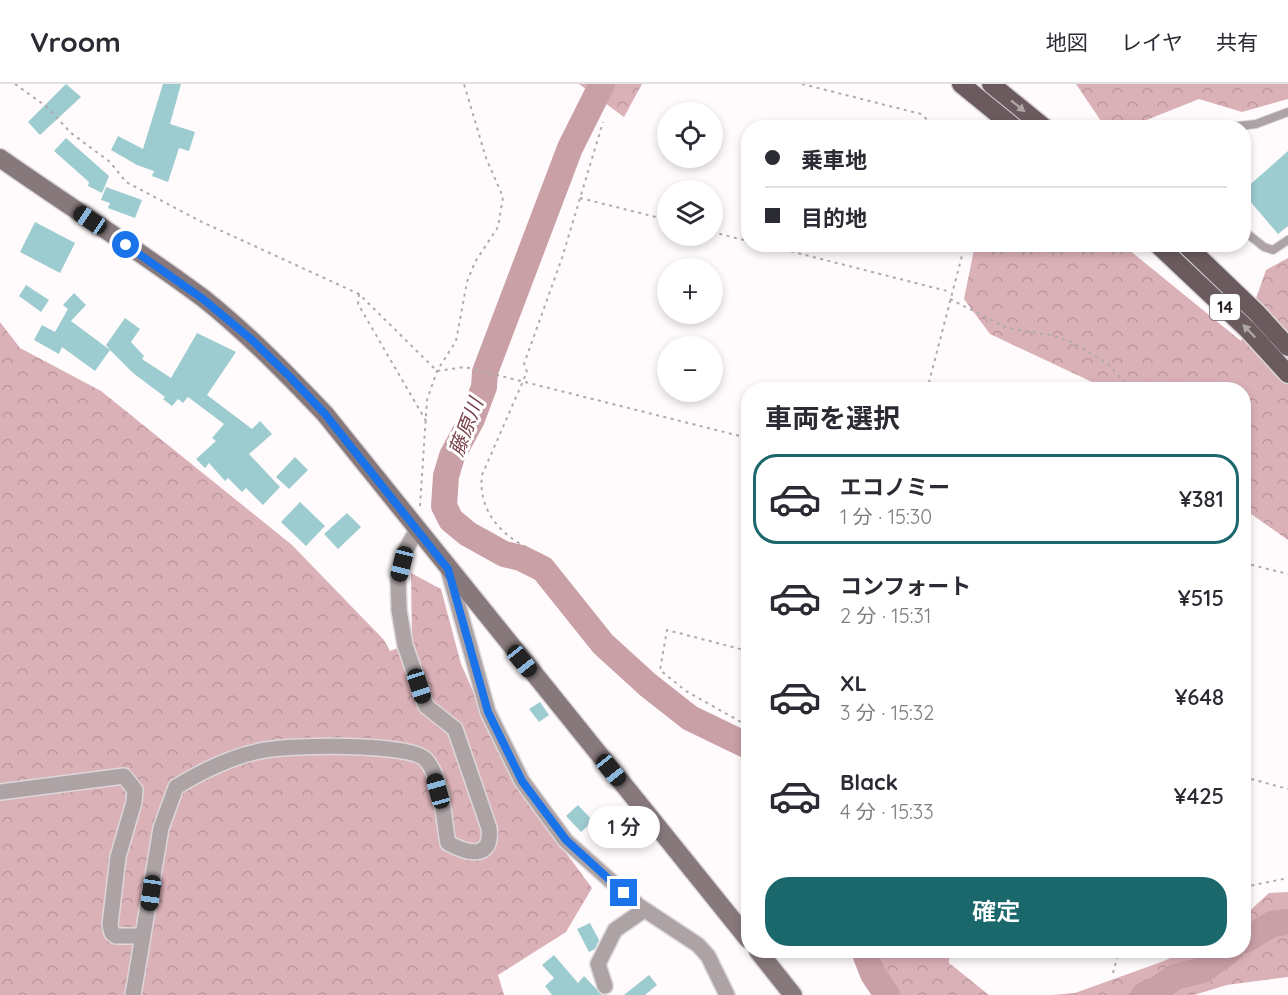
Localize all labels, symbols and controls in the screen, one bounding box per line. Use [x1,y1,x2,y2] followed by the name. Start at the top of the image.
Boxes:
[30,24,121,59] text: Vroom
[1046,29,1088,55] text: 地図
[1121,29,1183,55] text: レイヤ
[1216,29,1258,55] text: 共有
[1010,99,1026,112] one-way arrow
[657,102,723,402] map controls
[657,102,723,168] button: locate
[801,146,867,174] text: 乗車地
[657,180,723,246] button: layers
[70,202,110,238] car
[801,204,867,232] text: 目的地
[112,231,139,258] route start
[657,258,723,324] button: +
[1210,294,1240,320] road number: 14
[1242,324,1256,338] one-way arrow
[657,336,723,402] button: −
[443,392,489,459] water label: 藤原川
[765,401,900,435] text: 車両を選択
[768,472,822,526] icon: car
[840,473,950,501] text: エコノミー
[1179,485,1224,513] text: ¥381
[840,504,932,529] text: 1 分 · 15:30
[389,544,415,584] car
[768,571,822,625] icon: car
[840,572,971,600] text: コンフォート
[1178,584,1224,612] text: ¥515
[840,603,931,628] text: 2 分 · 15:31
[504,641,540,681] car
[405,666,433,706] car
[840,669,867,697] text: XL
[768,670,822,724] icon: car
[1174,683,1224,711] text: ¥648
[840,700,934,725] text: 3 分 · 15:32
[593,750,629,790] car
[840,768,898,796] text: Black
[768,769,822,823] icon: car
[424,771,452,811] car
[1174,782,1224,810] text: ¥425
[840,799,934,824] text: 4 分 · 15:33
[588,806,660,848] callout: 1 分
[607,814,641,839] text: 1 分
[140,874,162,912] car
[765,877,1227,946] button: 確定
[610,879,637,906] route end

